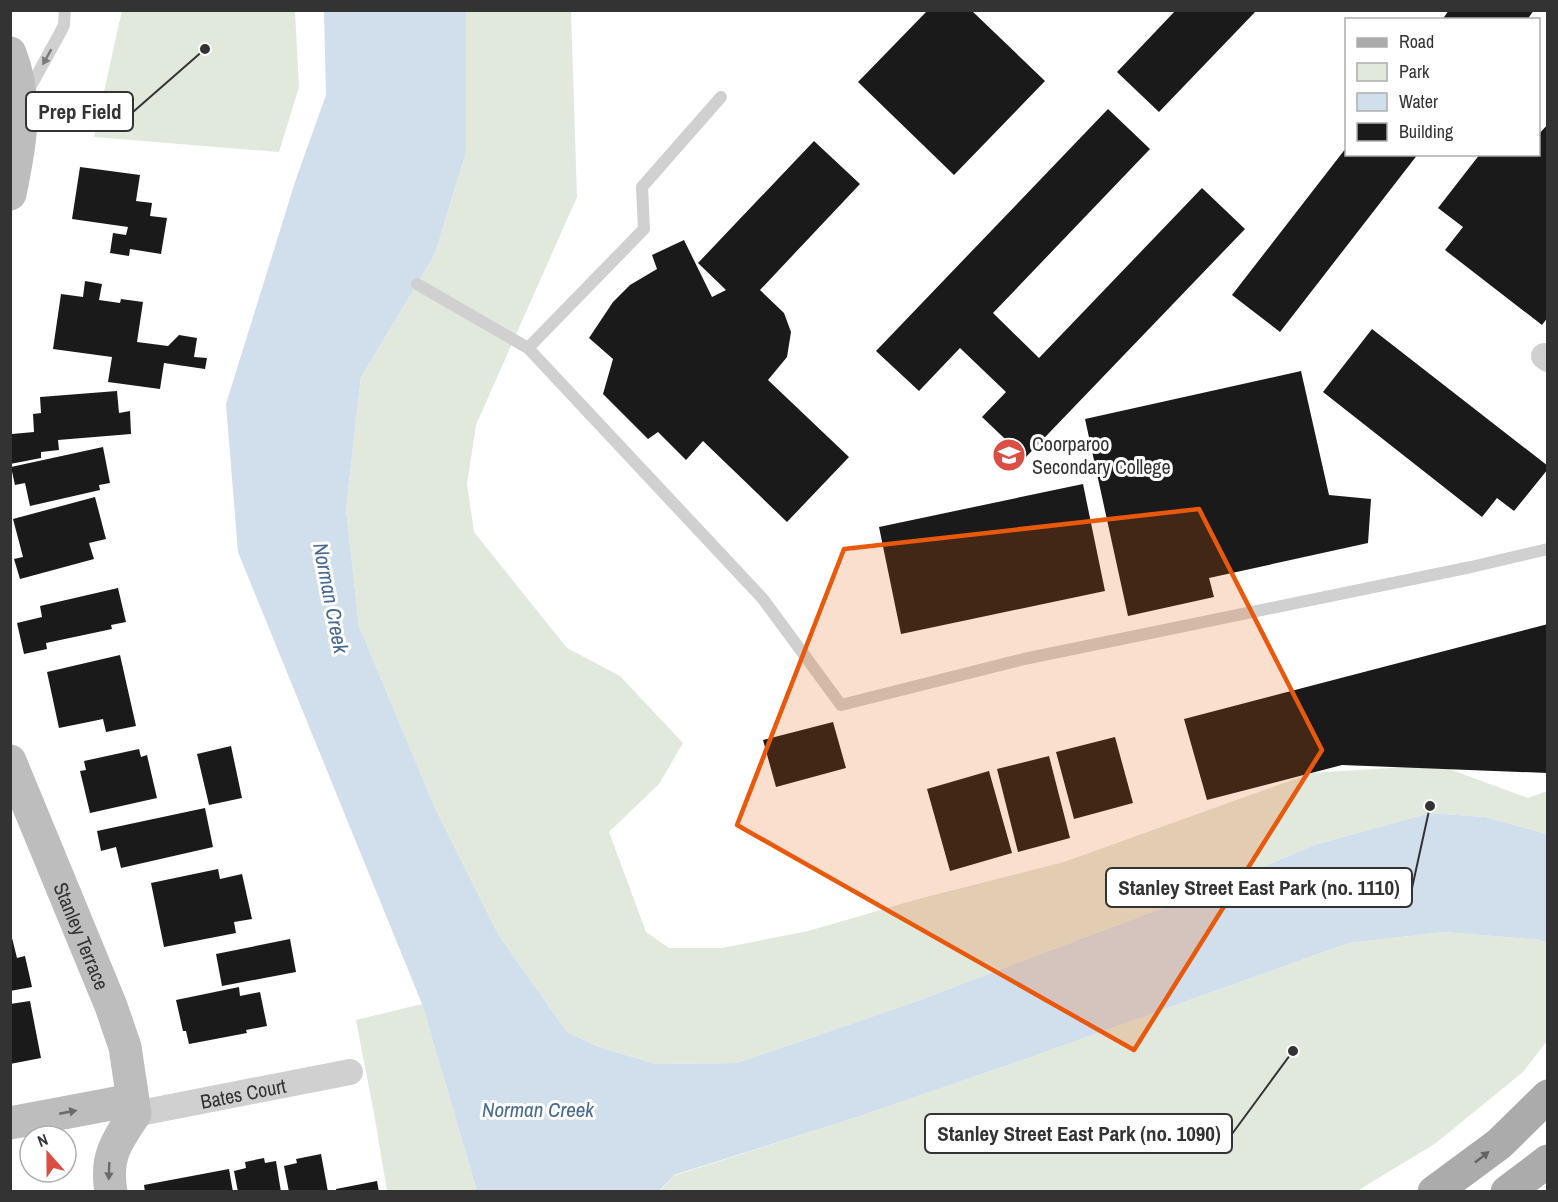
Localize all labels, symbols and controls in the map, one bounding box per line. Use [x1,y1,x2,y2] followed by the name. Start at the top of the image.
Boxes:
[1345,18,1540,156] legend
[1399,29,1434,54] text: Road
[42,49,52,66] one-way arrow
[1399,59,1430,84] text: Park
[1399,89,1438,114] text: Water
[26,92,133,131] callout: Prep Field
[38,97,122,126] text: Prep Field
[1399,119,1454,144] text: Building
[1032,430,1171,480] place label: Coorparoo Secondary College
[991,437,1027,473] school or university icon: Coorparoo Secondary College
[306,540,356,657] water label: Norman Creek
[1106,868,1412,907] callout: Stanley Street East Park (no. 1110)
[1118,873,1400,902] text: Stanley Street East Park (no. 1110)
[48,878,116,993] street label: Stanley Terrace
[198,1071,289,1114] street label: Bates Court
[482,1095,595,1124] water label: Norman Creek
[59,1107,78,1116] one-way arrow
[925,1114,1232,1153] callout: Stanley Street East Park (no. 1090)
[937,1119,1221,1148] text: Stanley Street East Park (no. 1090)
[18,1124,78,1184] north arrow
[34,1128,51,1152] text: N
[1474,1151,1490,1164] one-way arrow
[105,1161,114,1180] one-way arrow

